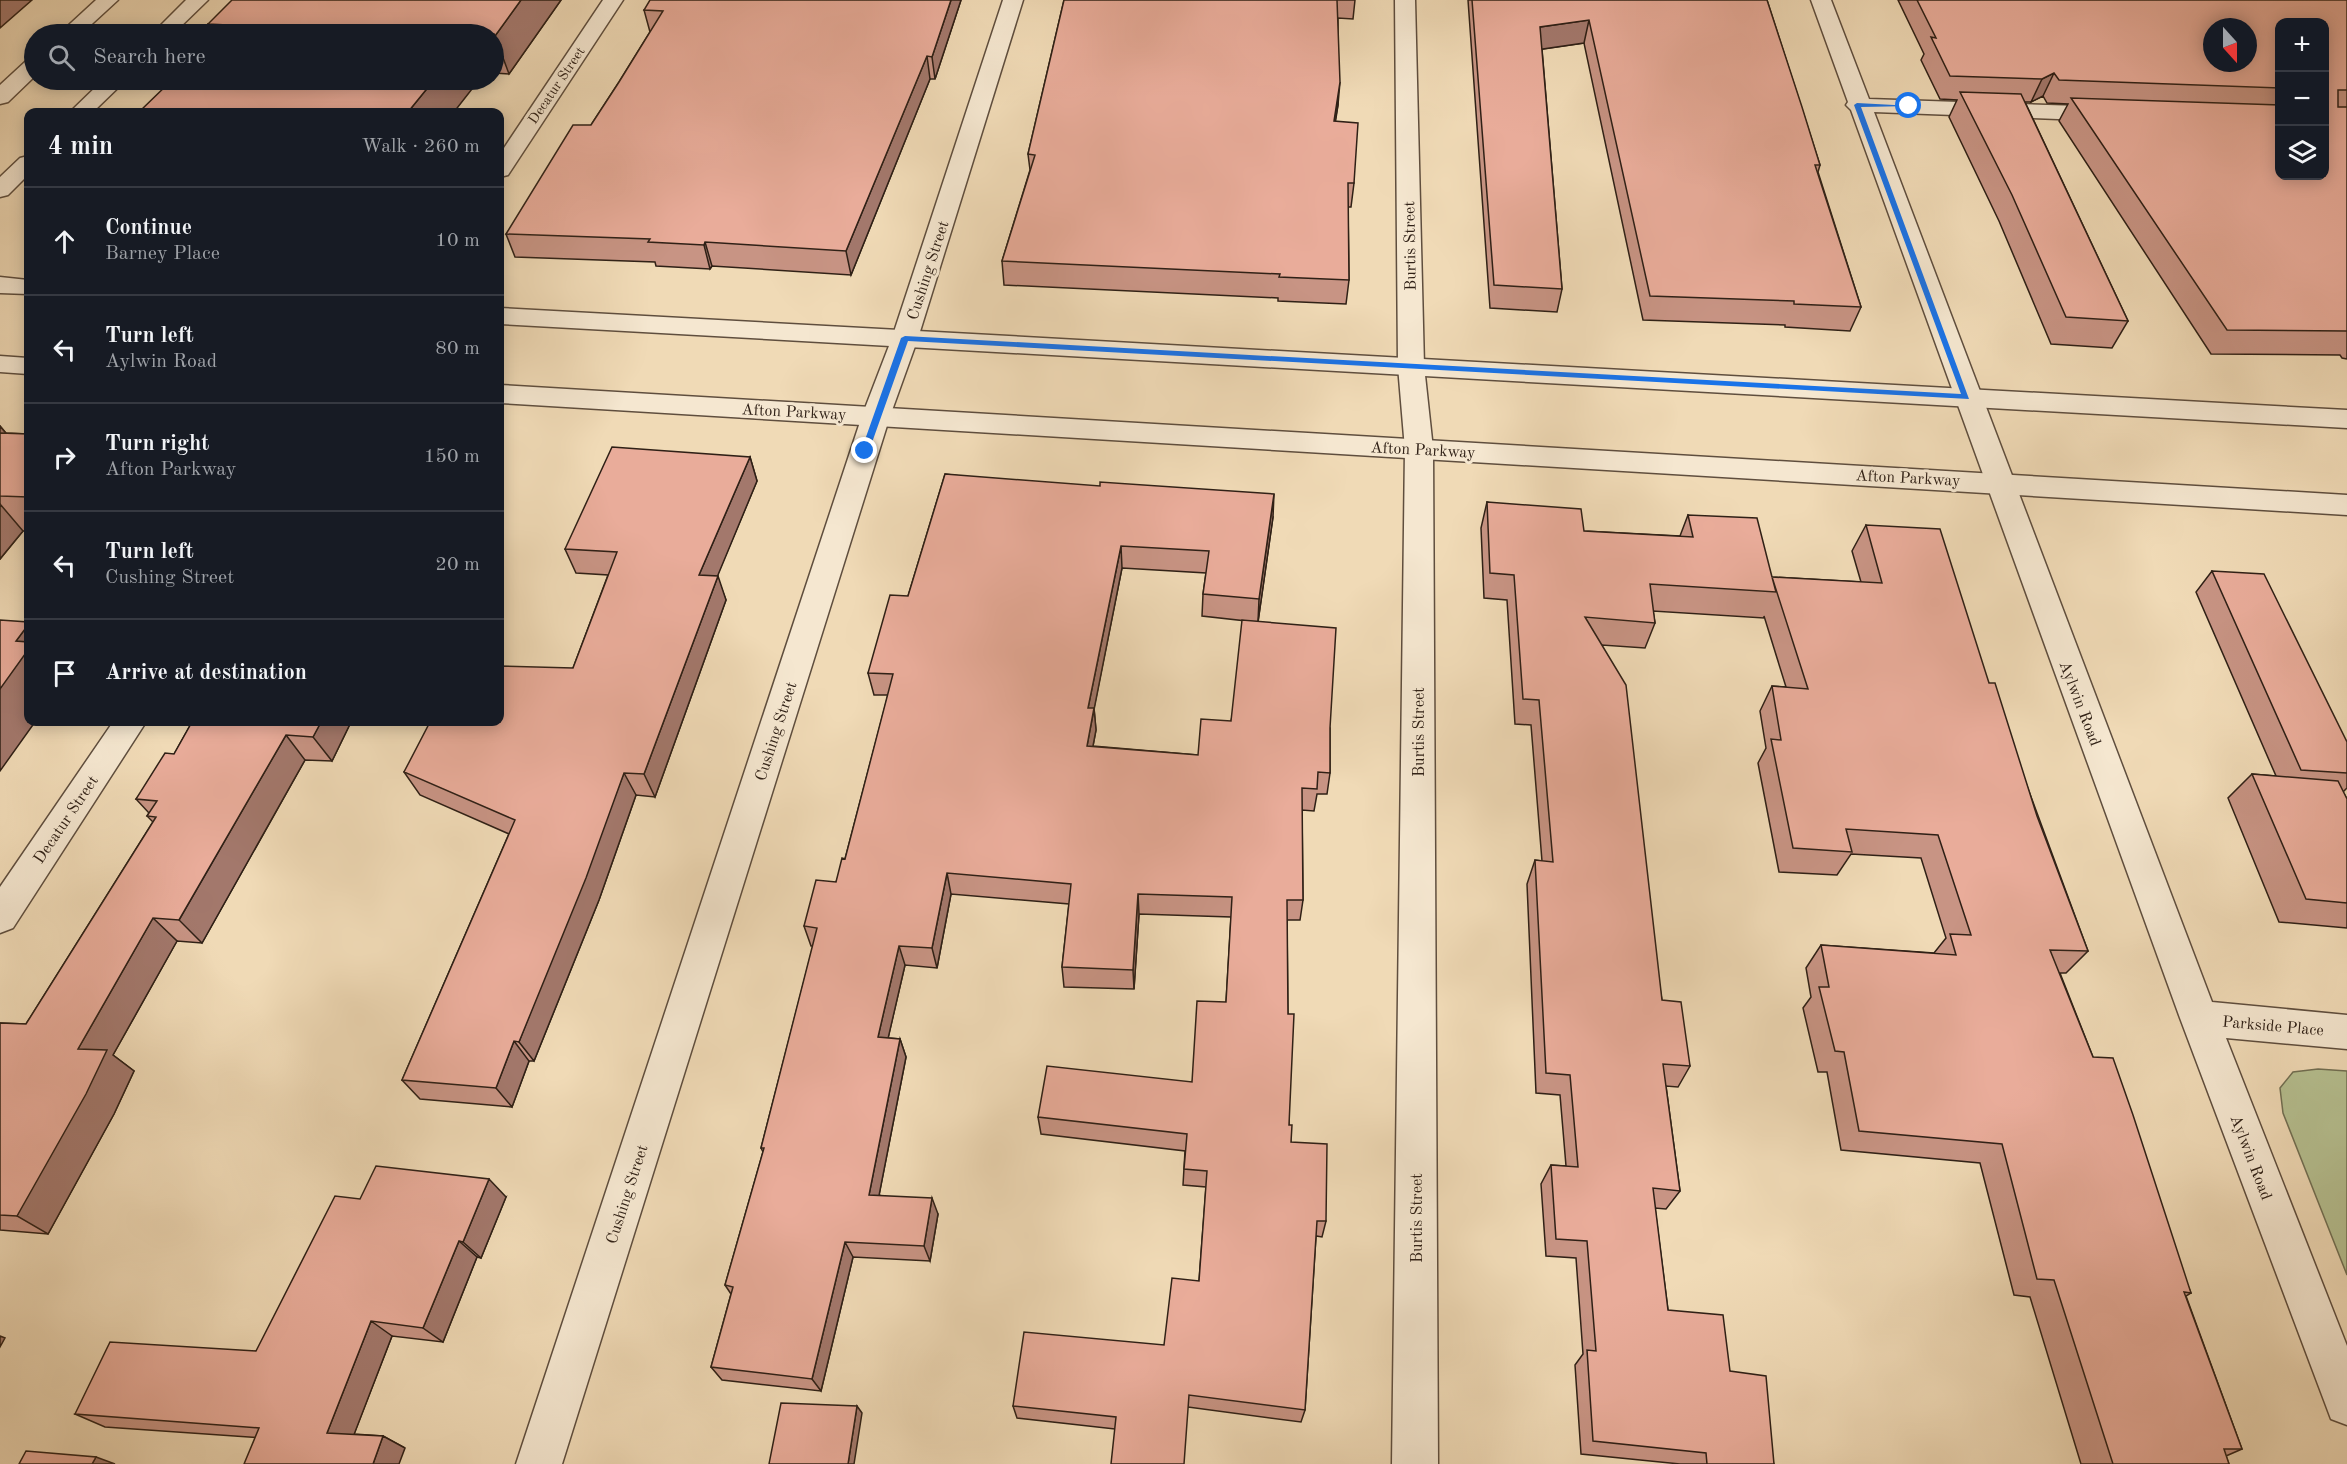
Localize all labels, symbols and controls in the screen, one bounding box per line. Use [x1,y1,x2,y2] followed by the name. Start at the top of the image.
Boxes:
[2203,18,2257,72] north arrow
[2275,18,2329,180] map controls
[2275,18,2329,72] button: +
[24,24,504,90] search box
[45,41,78,74] icon: search
[526,44,588,127] street label: Decatur Street
[93,46,206,68] text: Search here
[2275,72,2329,126] button: −
[1895,92,1921,118] route start
[2275,126,2329,180] button: layers
[48,134,113,160] text: 4 min
[361,137,480,157] text: Walk · 260 m
[1402,200,1420,291] street label: Burtis Street
[105,217,192,239] text: Continue
[905,219,953,322] street label: Cushing Street
[48,225,81,258] icon: ahead
[435,231,480,251] text: 10 m
[105,244,220,264] text: Barney Place
[105,325,194,347] text: Turn left
[48,333,81,366] icon: left
[435,339,480,359] text: 80 m
[105,352,217,372] text: Aylwin Road
[741,402,847,424] street label: Afton Parkway
[105,433,209,455] text: Turn right
[851,437,877,463] route end
[1370,440,1476,462] street label: Afton Parkway
[48,441,81,474] icon: right
[424,447,480,467] text: 150 m
[105,460,236,480] text: Afton Parkway
[1855,468,1961,490] street label: Afton Parkway
[105,541,194,563] text: Turn left
[48,549,81,582] icon: left
[435,555,480,575] text: 20 m
[105,568,234,588] text: Cushing Street
[48,657,81,690] icon: arrive
[2056,659,2103,749] street label: Aylwin Road
[105,662,307,684] text: Arrive at destination
[753,680,801,783] street label: Cushing Street
[1412,687,1428,777] street label: Burtis Street
[31,773,102,867] street label: Decatur Street
[2221,1015,2324,1039] street label: Parkside Place
[2227,1113,2274,1203] street label: Aylwin Road
[604,1143,652,1246] street label: Cushing Street
[1410,1173,1426,1263] street label: Burtis Street

